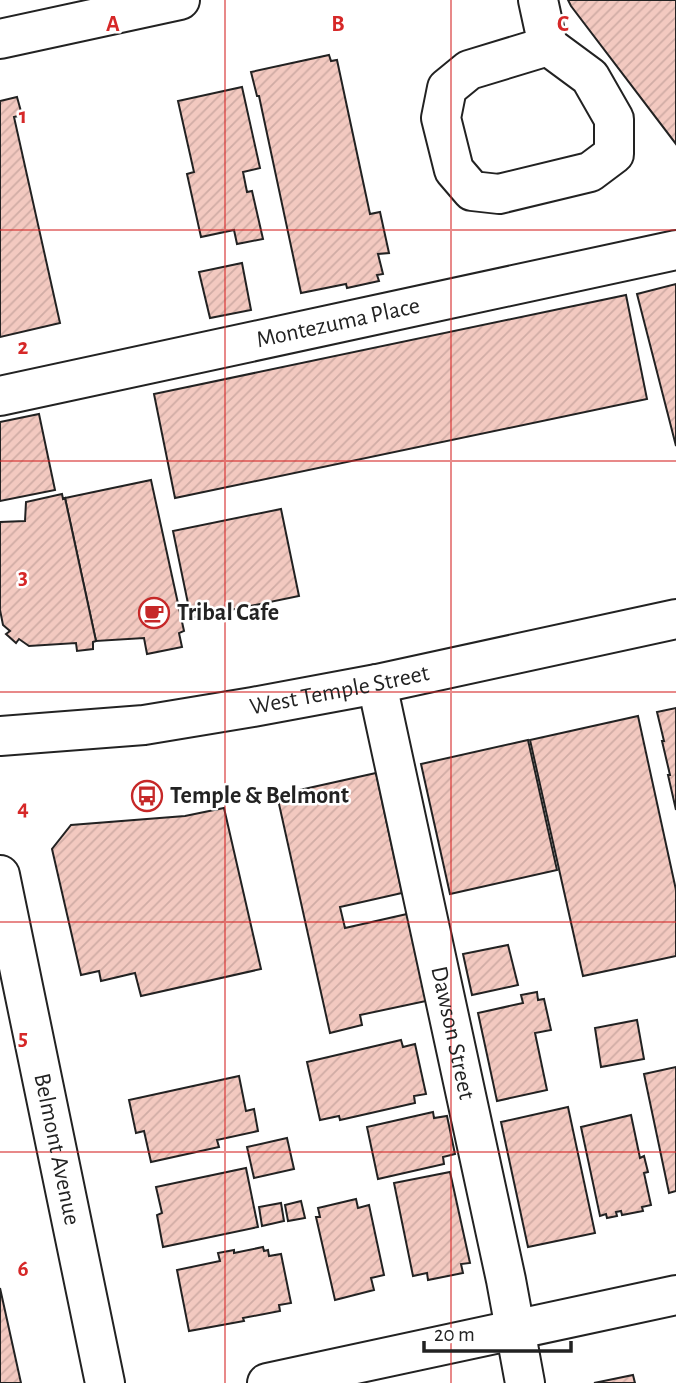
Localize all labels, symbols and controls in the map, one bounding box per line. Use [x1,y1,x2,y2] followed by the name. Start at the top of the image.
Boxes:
[106,13,120,36] text: A
[331,13,345,36] text: B
[557,13,569,36] text: C
[19,105,27,128] text: 1
[254,294,422,352] street label: Montezuma Place
[18,336,29,359] text: 2
[18,566,28,589] text: 3
[137,596,171,630] cafe icon: Tribal Cafe
[177,601,279,625] place label: Tribal Cafe
[248,661,432,719] street label: West Temple Street
[130,779,164,813] bus stop icon: Temple & Belmont
[170,784,349,808] place label: Temple & Belmont
[17,797,29,820] text: 4
[426,964,479,1102] street label: Dawson Street
[18,1027,28,1050] text: 5
[29,1071,84,1227] street label: Belmont Avenue
[17,1258,29,1281] text: 6
[424,1310,571,1354] scale bar
[434,1324,475,1345] text: 20 m

